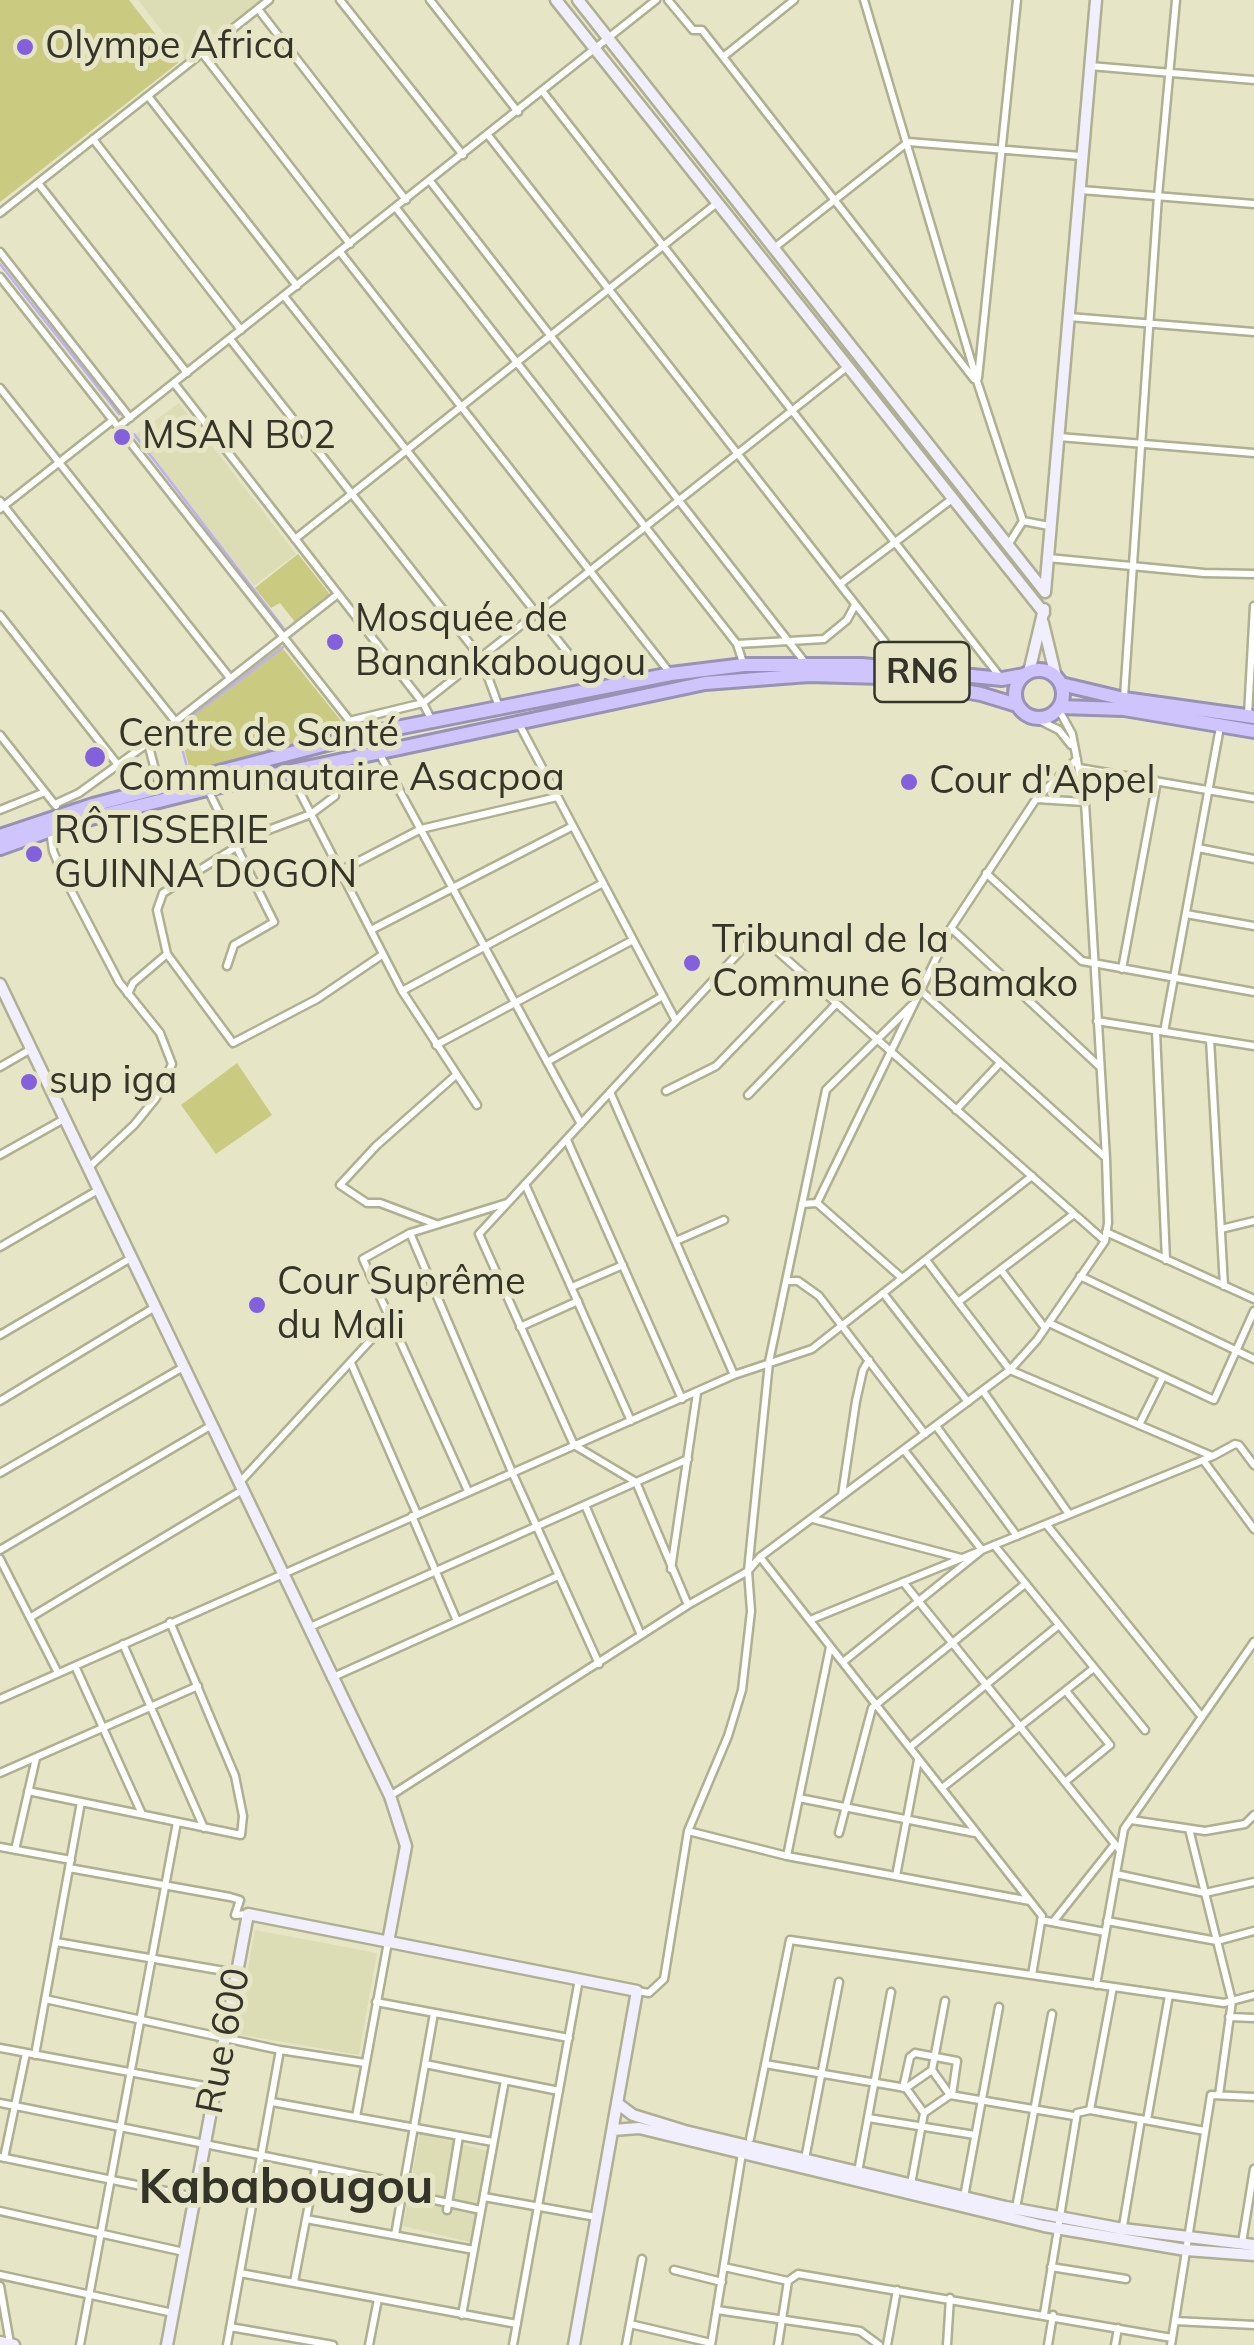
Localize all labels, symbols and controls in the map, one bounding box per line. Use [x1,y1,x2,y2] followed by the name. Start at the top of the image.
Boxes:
[45,24,295,70] place label: Olympe Africa
[14,36,36,58] marker: Olympe Africa
[142,414,336,460] place label: MSAN B02
[111,426,133,448] marker: MSAN B02
[355,597,646,686] place label: Mosquée de Banankabougou
[324,631,346,653] marker: Mosquée de Banankabougou
[874,642,970,702] road number: RN6
[118,712,565,802] place label: Centre de Santé Communautaire Asacpoa
[82,744,108,770] marker: Centre de Santé Communautaire Asacpoa
[929,759,1155,805] place label: Cour d'Appel
[898,771,920,793] marker: Cour d'Appel
[54,809,357,898] place label: RÔTISSERIE GUINNA DOGON
[23,843,45,865] marker: RÔTISSERIE GUINNA DOGON
[712,918,1078,1008] place label: Tribunal de la Commune 6 Bamako
[681,952,703,974] marker: Tribunal de la Commune 6 Bamako
[49,1059,177,1105] place label: sup iga
[18,1071,40,1093] marker: sup iga
[277,1260,526,1350] place label: Cour Suprême du Mali
[246,1294,268,1316] marker: Cour Suprême du Mali
[188,1964,260,2118] street label: Rue 600
[139,2160,433,2218] district label: Kababougou

